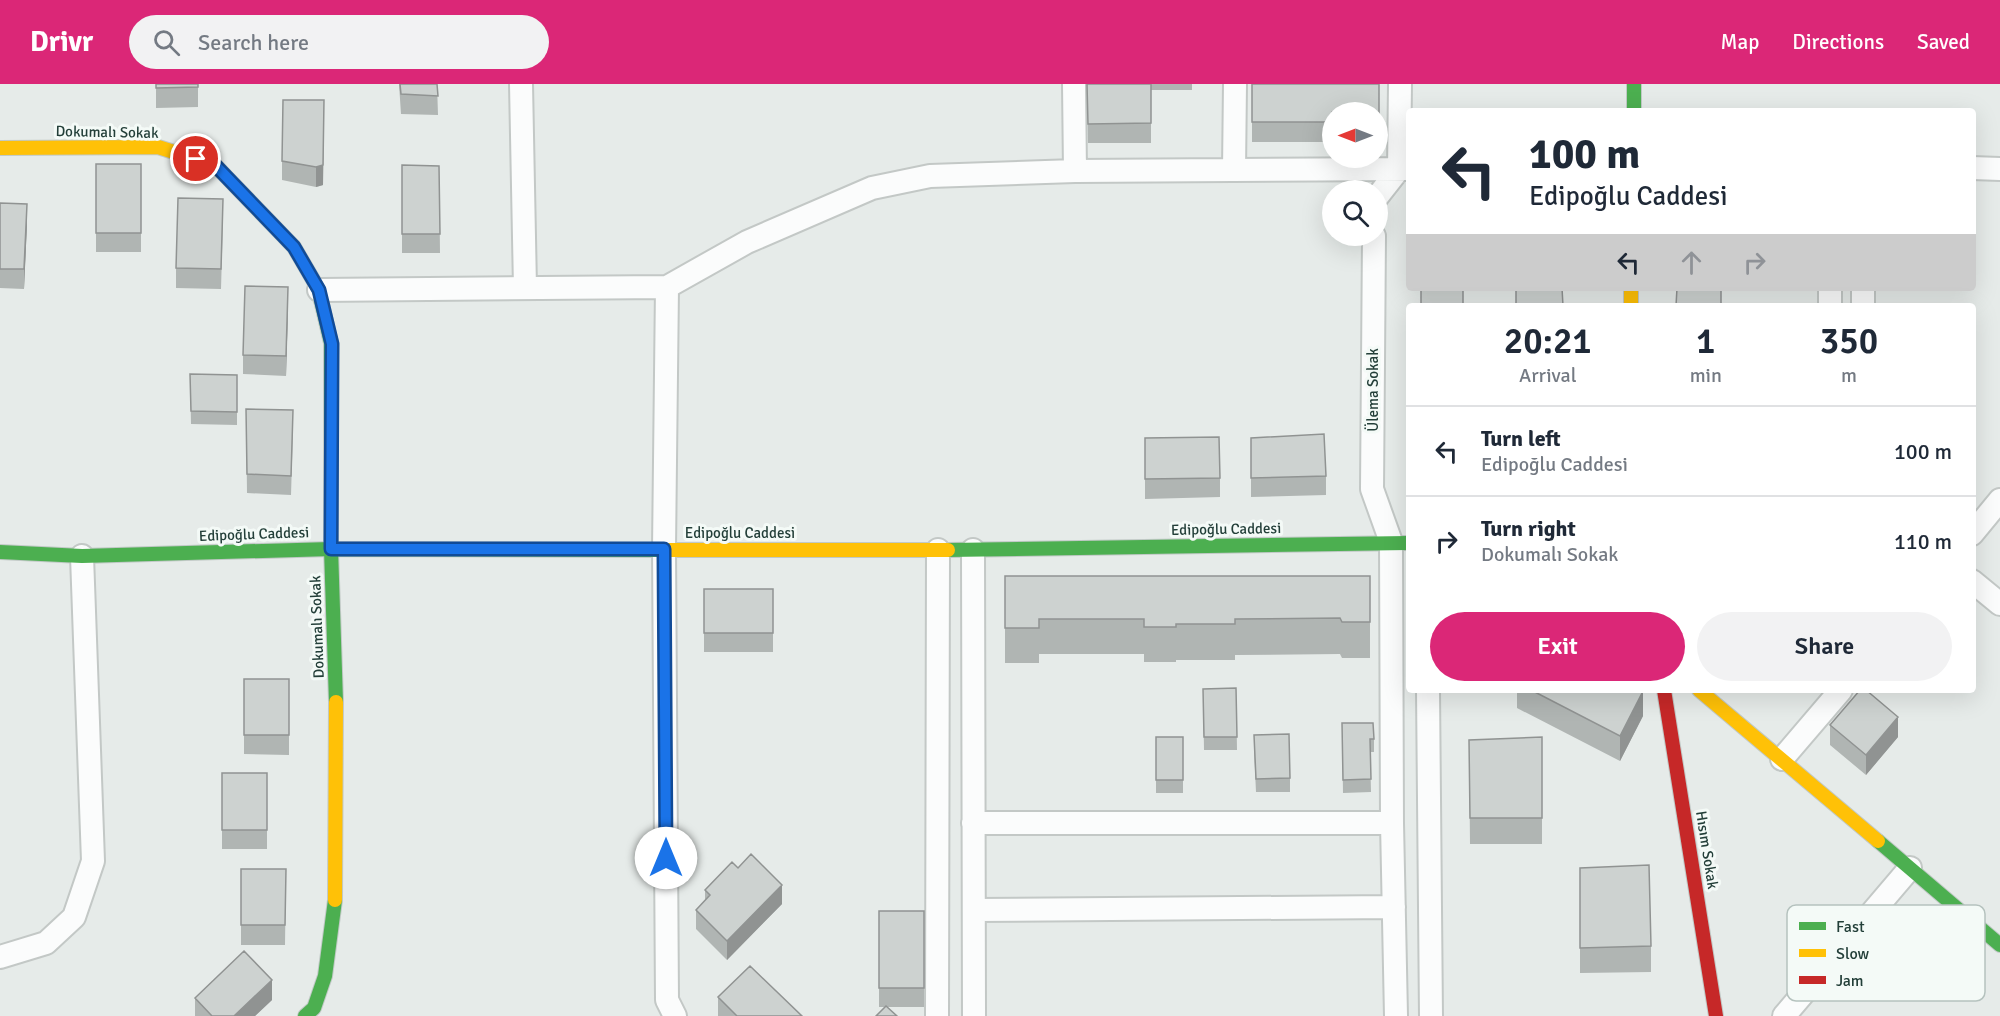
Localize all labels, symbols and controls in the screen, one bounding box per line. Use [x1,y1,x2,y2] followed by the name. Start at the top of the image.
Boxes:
[129,15,549,69] search box
[30,25,93,59] text: Drivr
[150,26,183,59] icon: search
[198,29,309,56] text: Search here
[1721,29,1759,55] text: Map
[1792,29,1884,55] text: Directions
[1917,29,1970,55] text: Saved
[1322,102,1388,168] north arrow
[1322,102,1388,246] map controls
[55,122,159,142] street label: Dokumalı Sokak
[1529,129,1640,180] text: 100 m
[1430,132,1508,210] icon: left
[170,133,221,184] pin
[179,142,212,175] icon: arrive
[1322,180,1388,246] button: search
[1529,180,1727,213] text: Edipoğlu Caddesi
[1612,246,1645,279] icon: left
[1675,246,1708,279] icon: ahead
[1738,246,1771,279] icon: right
[1504,319,1592,364] text: 20:21
[1696,319,1716,364] text: 1
[1820,319,1878,364] text: 350
[1364,348,1382,432] street label: Ülema Sokak
[1519,363,1577,388] text: Arrival
[1690,363,1722,388] text: min
[1841,363,1857,388] text: m
[1481,425,1561,452] text: Turn left
[1430,435,1463,468] icon: left
[1894,438,1952,465] text: 100 m
[1481,452,1628,477] text: Edipoğlu Caddesi
[1481,515,1576,542] text: Turn right
[1171,519,1281,539] street label: Edipoğlu Caddesi
[199,523,309,545] street label: Edipoğlu Caddesi
[685,524,795,542] street label: Edipoğlu Caddesi
[1430,525,1463,558] icon: right
[1894,528,1952,555] text: 110 m
[1481,542,1618,567] text: Dokumalı Sokak
[306,575,328,679] street label: Dokumalı Sokak
[1430,612,1685,681] button: Exit
[1697,612,1952,681] button: Share
[1692,810,1722,891] street label: Hısım Sokak
[634,826,698,890] position arrow
[1787,905,1985,1001] legend
[1836,917,1865,937] text: Fast
[1836,944,1870,964] text: Slow
[1836,971,1864,991] text: Jam

